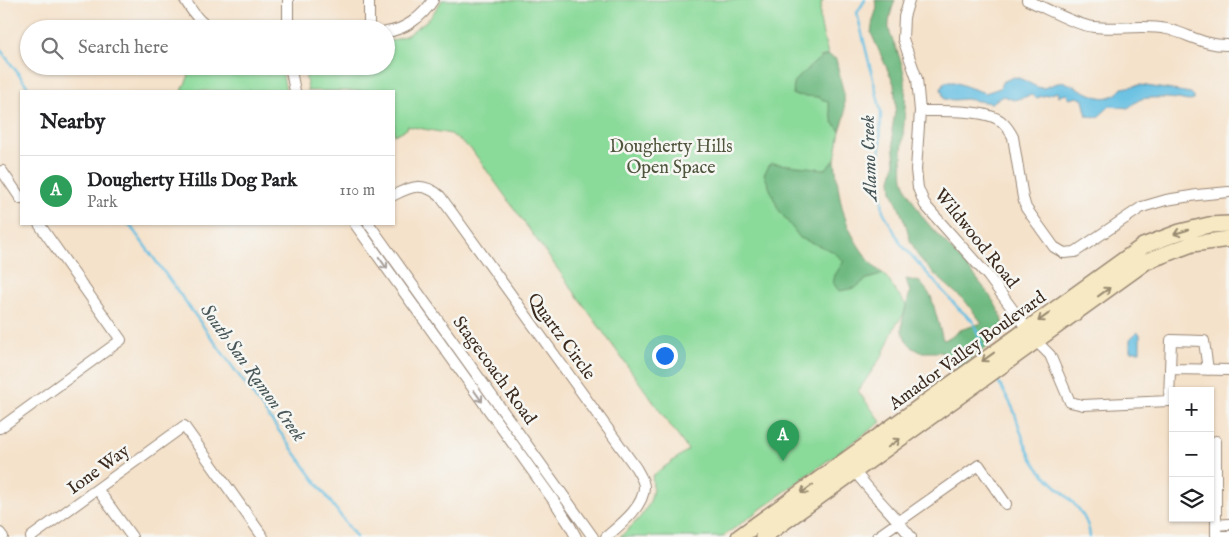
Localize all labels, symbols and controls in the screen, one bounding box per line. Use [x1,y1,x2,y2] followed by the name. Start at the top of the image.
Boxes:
[20,20,395,75] search box
[38,34,66,62] icon: search
[78,36,169,60] text: Search here
[40,109,105,136] text: Nearby
[856,114,884,203] water label: Alamo Creek
[609,136,733,180] park label: Dougherty Hills Open Space
[87,169,297,193] text: Dougherty Hills Dog Park
[51,181,61,201] text: A
[339,181,375,201] text: 110 m
[929,184,1023,294] street label: Wildwood Road
[87,193,117,213] text: Park
[1174,228,1190,238] one-way arrow
[378,256,388,270] one-way arrow
[884,286,1051,417] street label: Amador Valley Boulevard
[1097,287,1111,297] one-way arrow
[522,289,600,385] street label: Quartz Circle
[194,300,311,447] water label: South San Ramon Creek
[447,312,541,430] street label: Stagecoach Road
[1037,312,1051,322] one-way arrow
[652,343,678,369] your location
[981,352,995,362] one-way arrow
[1169,387,1214,522] map controls
[1169,387,1214,432] button: +
[473,389,483,403] one-way arrow
[767,420,799,461] pin: A
[1169,432,1214,477] button: −
[887,438,901,448] one-way arrow
[63,440,135,501] street label: Ione Way
[1169,477,1214,522] button: layers
[800,484,814,494] one-way arrow

